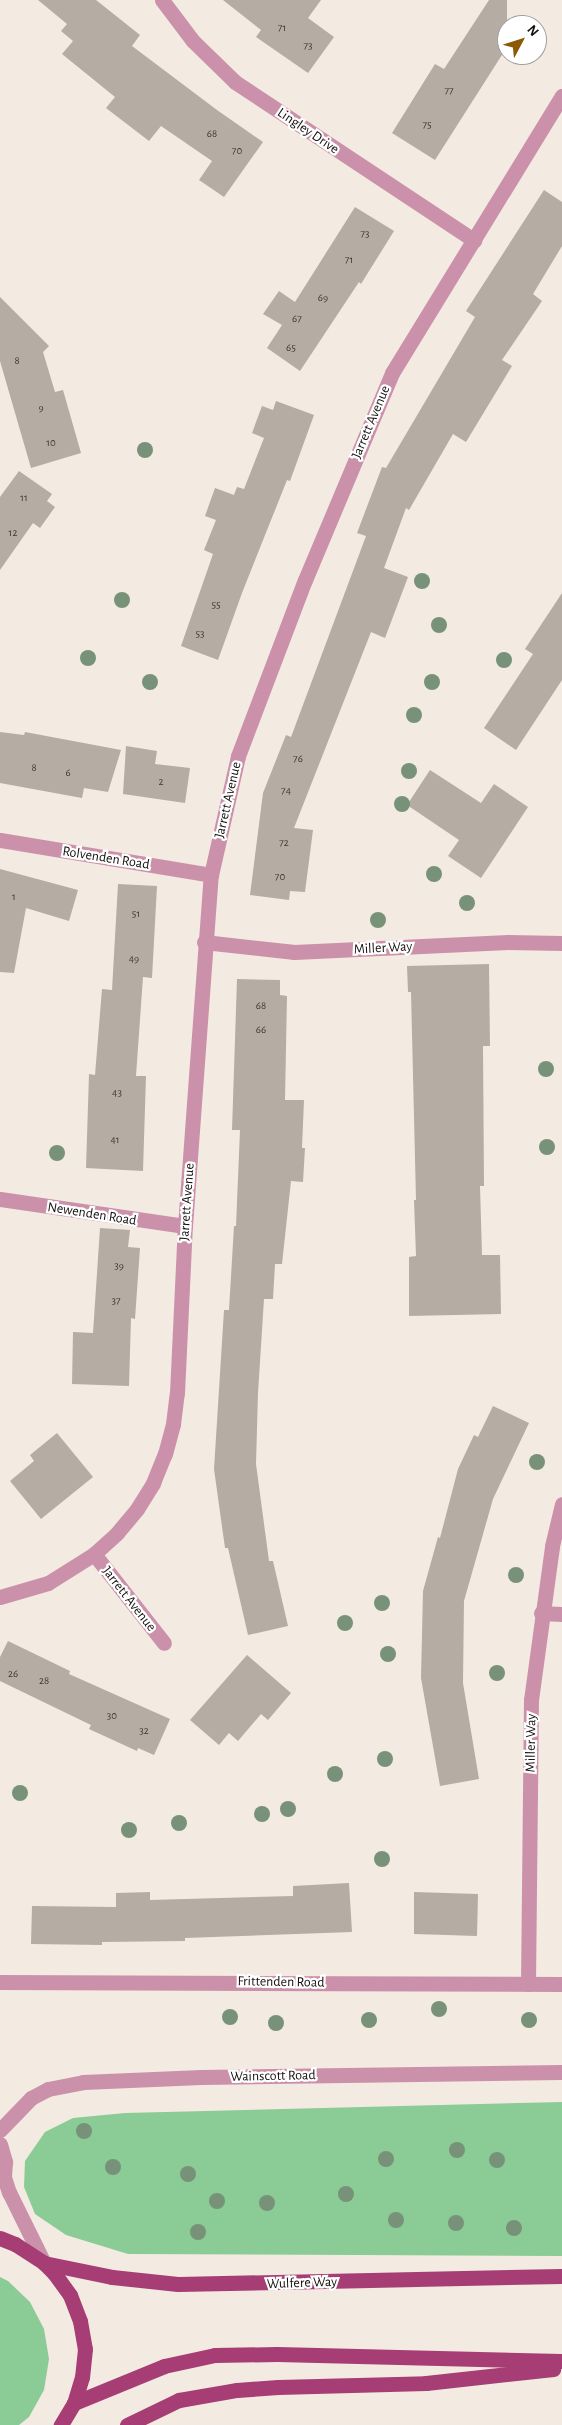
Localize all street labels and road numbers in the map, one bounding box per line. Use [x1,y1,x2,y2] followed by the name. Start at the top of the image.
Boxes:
[274,104,342,158] street label: Lingley Drive
[348,383,394,461] street label: Jarrett Avenue
[211,760,245,840] street label: Jarrett Avenue
[61,843,151,873] street label: Rolvenden Road
[353,938,413,958] street label: Miller Way
[176,1163,198,1241] street label: Jarrett Avenue
[46,1199,138,1229] street label: Newenden Road
[98,1563,160,1635] street label: Jarrett Avenue
[522,1714,540,1772] street label: Miller Way
[237,1973,325,1991] street label: Frittenden Road
[230,2067,316,2085] street label: Wainscott Road
[267,2273,337,2293] street label: Wulfere Way

